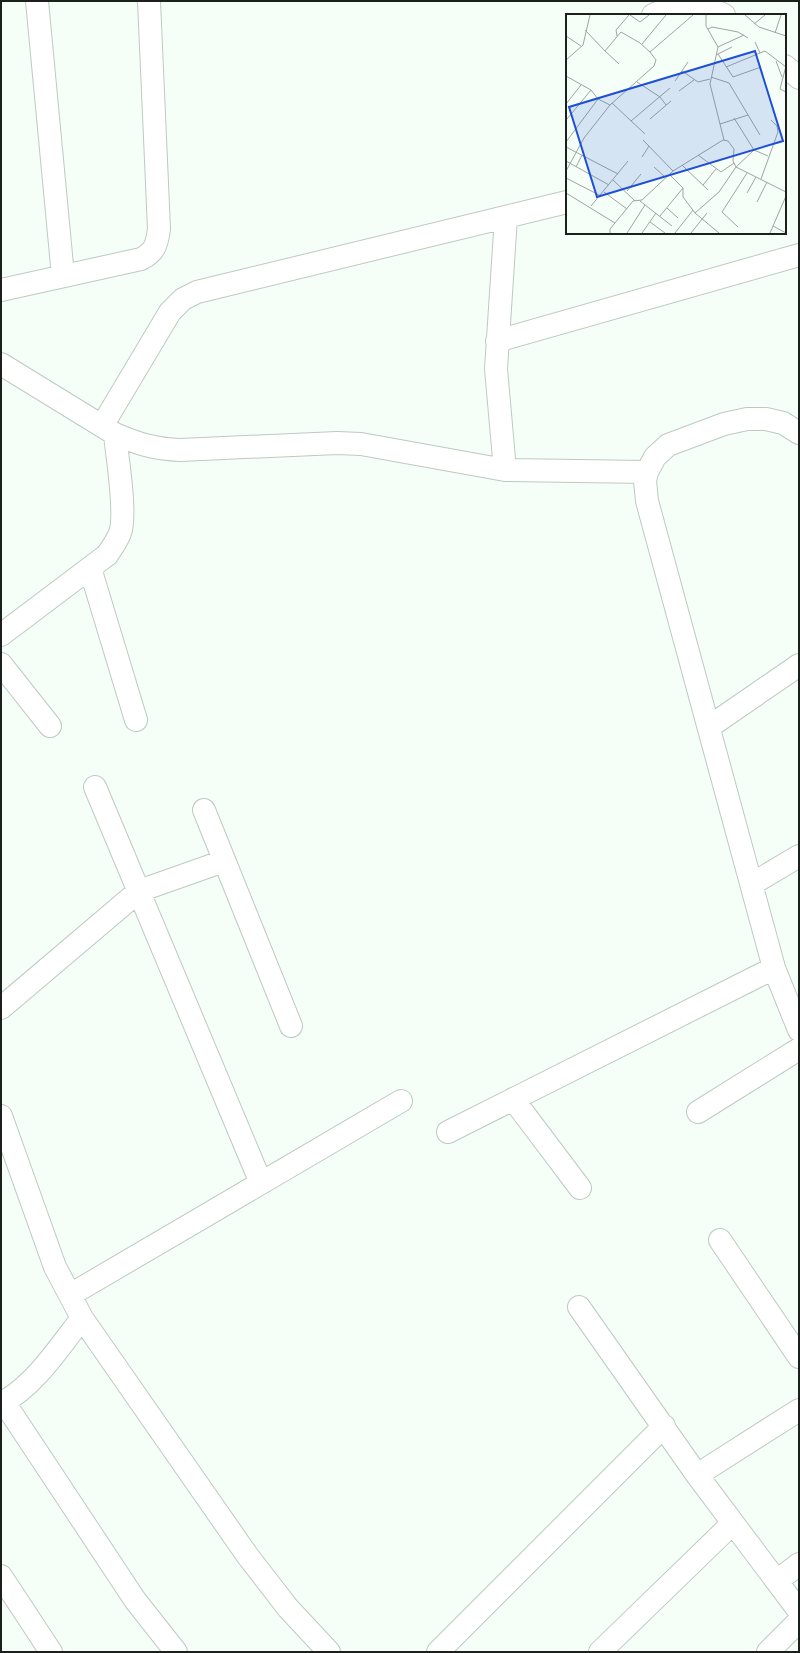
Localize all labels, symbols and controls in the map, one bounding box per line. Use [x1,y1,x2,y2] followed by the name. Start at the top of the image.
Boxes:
[566,14,786,234] inset map

